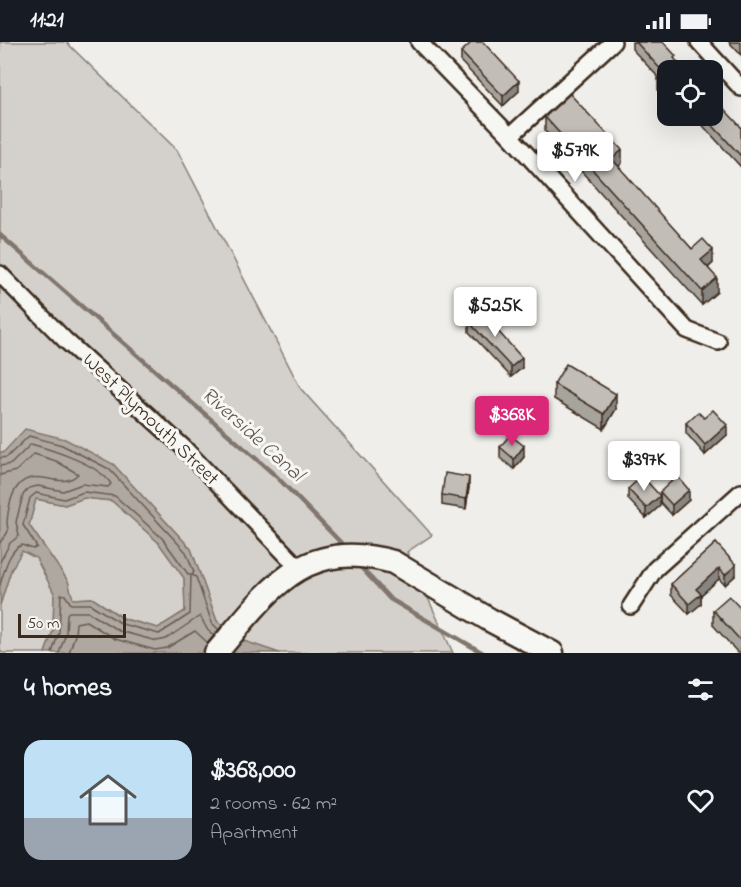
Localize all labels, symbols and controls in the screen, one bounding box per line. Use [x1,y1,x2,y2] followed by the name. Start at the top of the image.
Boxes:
[30,5,64,37] text: 11:21
[657,60,723,126] map controls
[657,60,723,126] button: locate
[533,132,617,183] pin: $579K
[551,137,599,166] text: $579K
[453,287,537,338] pin: $525K
[468,292,522,321] text: $525K
[75,347,225,493] street label: West Plymouth Street
[194,381,312,491] water label: Riverside Canal
[470,396,554,447] pin: $368K
[489,401,535,430] text: $368K
[602,441,686,492] pin: $397K
[622,446,666,475] text: $397K
[18,611,126,638] scale bar
[27,612,59,636] text: 50 m
[24,670,112,708] text: 4 homes
[684,673,717,706] icon: filters
[210,752,296,790] text: $368,000
[72,764,144,836] icon: home
[684,784,717,817] icon: heart
[210,790,337,819] text: 2 rooms · 62 m²
[210,819,298,848] text: Apartment

